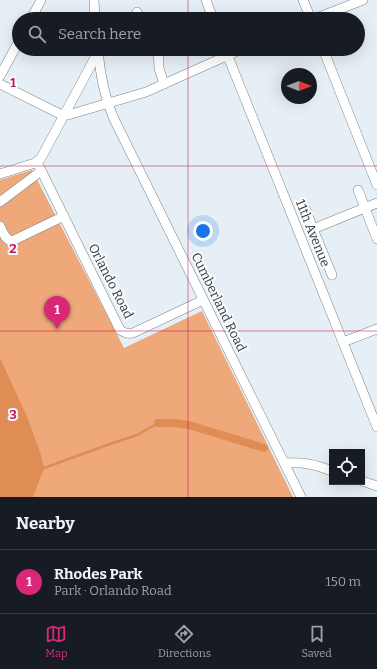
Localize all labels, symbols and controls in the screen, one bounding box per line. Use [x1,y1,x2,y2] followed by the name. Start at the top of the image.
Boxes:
[12,12,365,56] search box
[26,23,48,45] icon: search
[58,25,141,43] text: Search here
[281,68,317,104] north arrow
[10,75,16,90] text: 1
[293,197,333,269] street label: 11th Avenue
[193,221,213,241] your location
[9,241,17,256] text: 2
[86,241,136,321] street label: Orlando Road
[188,250,250,354] street label: Cumberland Road
[44,296,70,329] pin: 1
[9,407,17,422] text: 3
[329,449,365,485] map controls
[329,449,365,485] button: locate
[16,513,75,534] text: Nearby
[54,565,143,583] text: Rhodes Park
[26,574,32,589] text: 1
[325,574,361,589] text: 150 m
[54,583,172,598] text: Park · Orlando Road
[45,623,67,660] tab: Map
[158,623,211,660] tab: Directions
[301,623,332,660] tab: Saved

